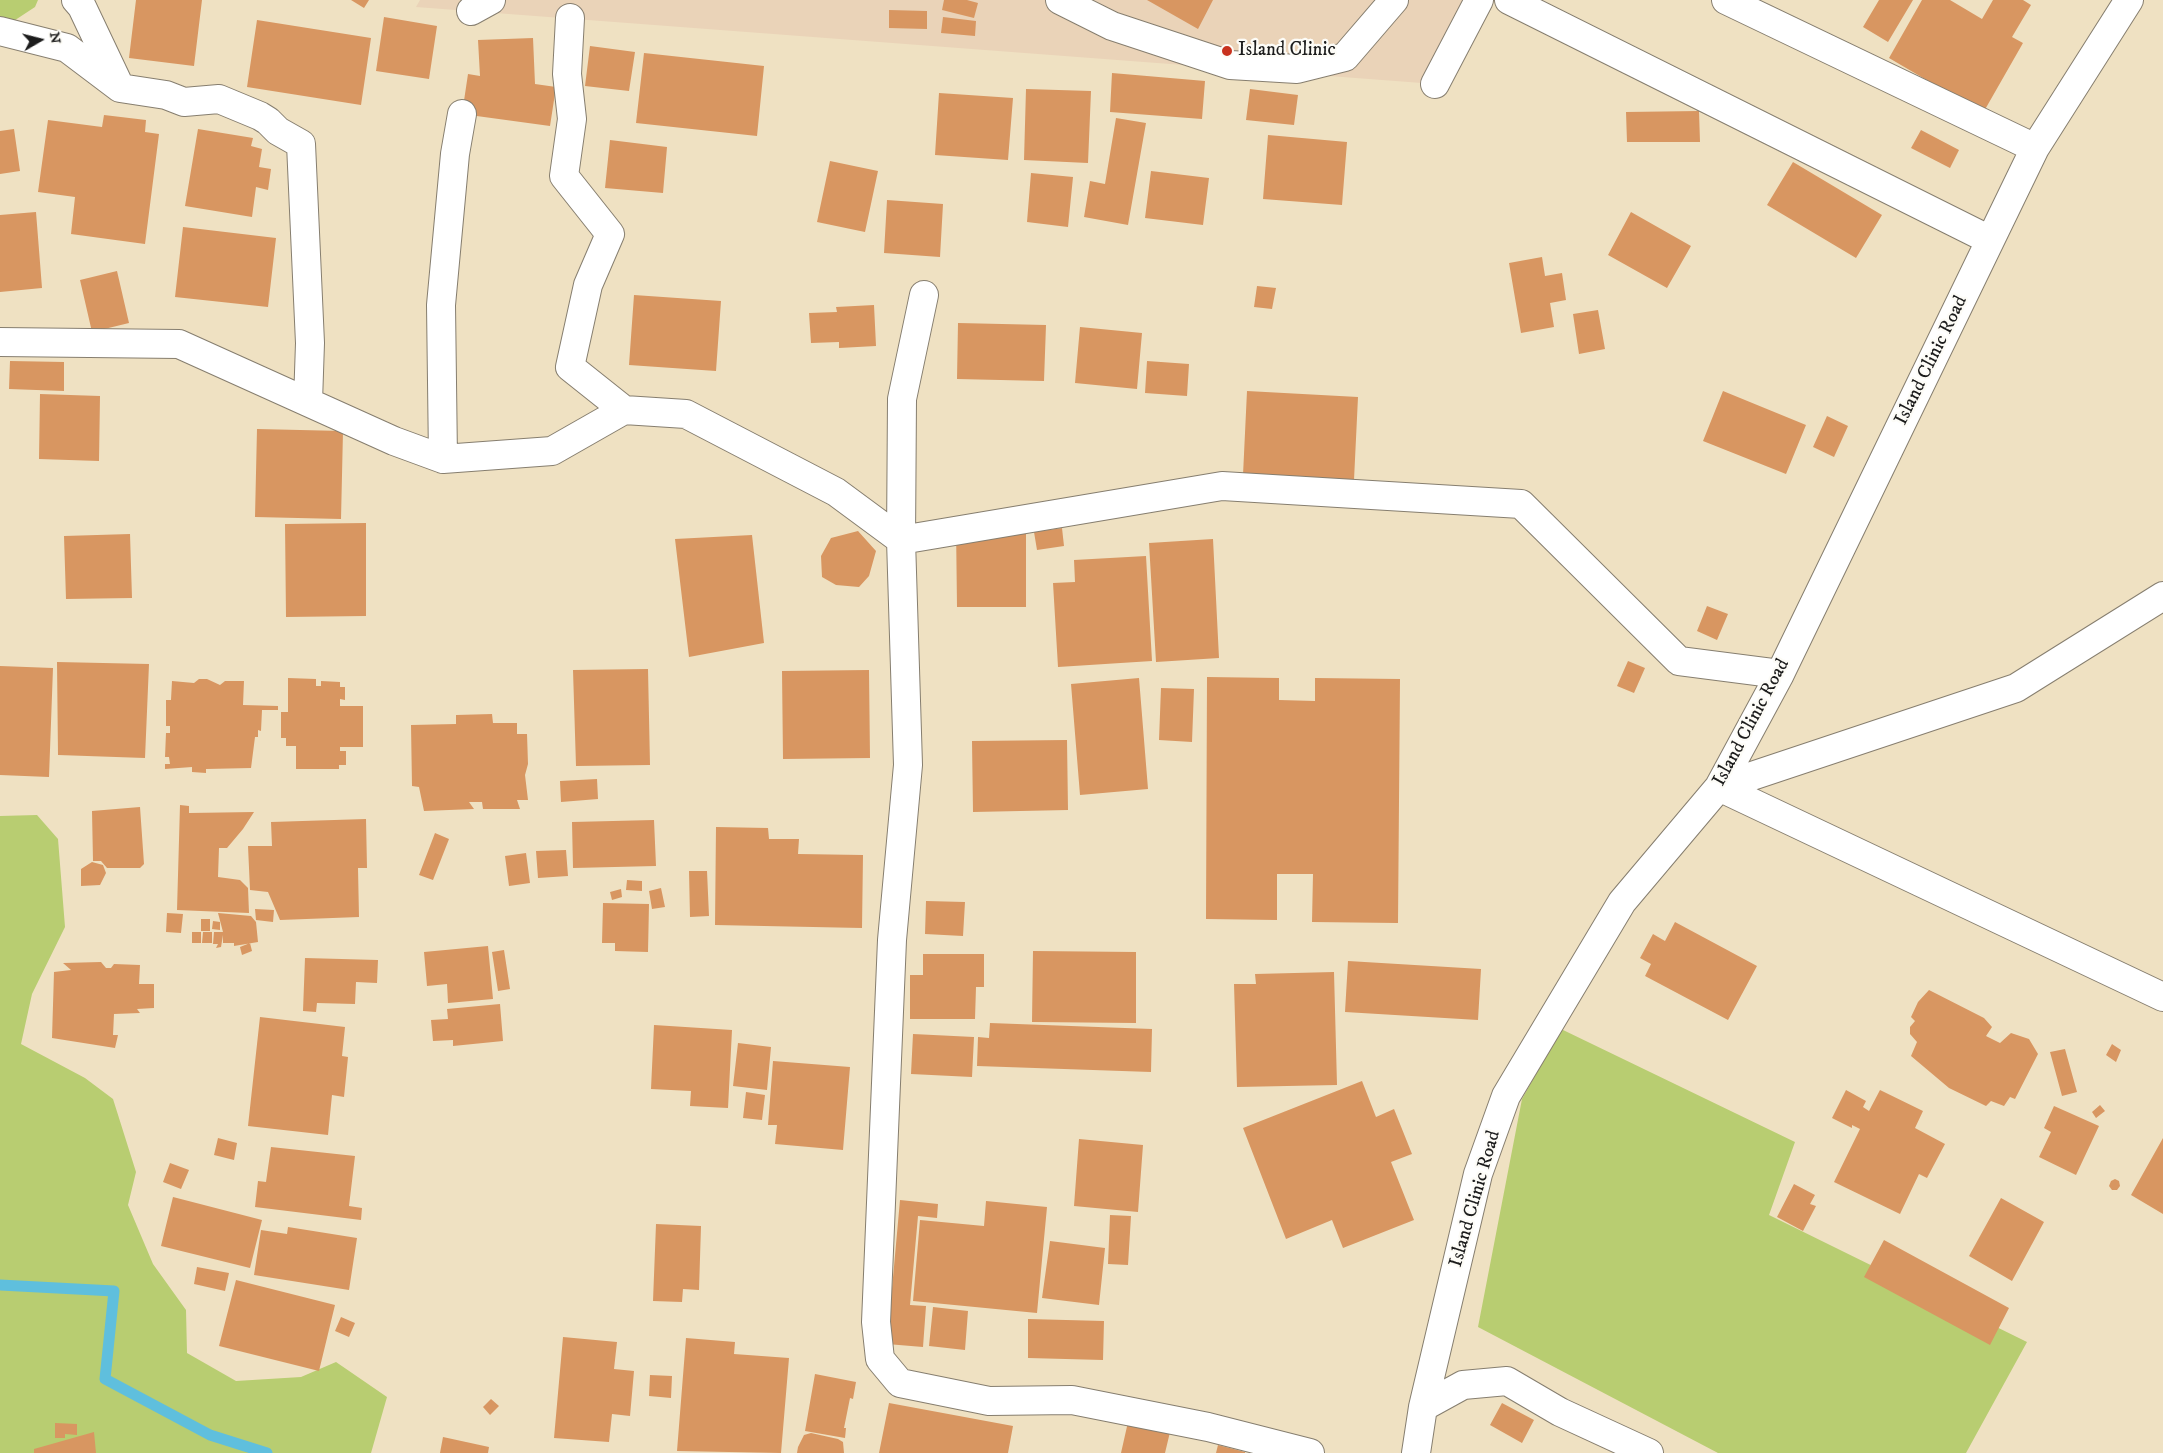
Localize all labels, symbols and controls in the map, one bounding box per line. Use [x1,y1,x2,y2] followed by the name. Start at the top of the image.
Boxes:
[15,15,65,65] north arrow
[45,31,65,45] text: N
[1238,40,1336,62] place label: Island Clinic
[1220,44,1234,58] marker: Island Clinic
[1891,293,1973,429] street label: Island Clinic Road
[1709,655,1795,791] street label: Island Clinic Road
[1446,1128,1506,1270] street label: Island Clinic Road

